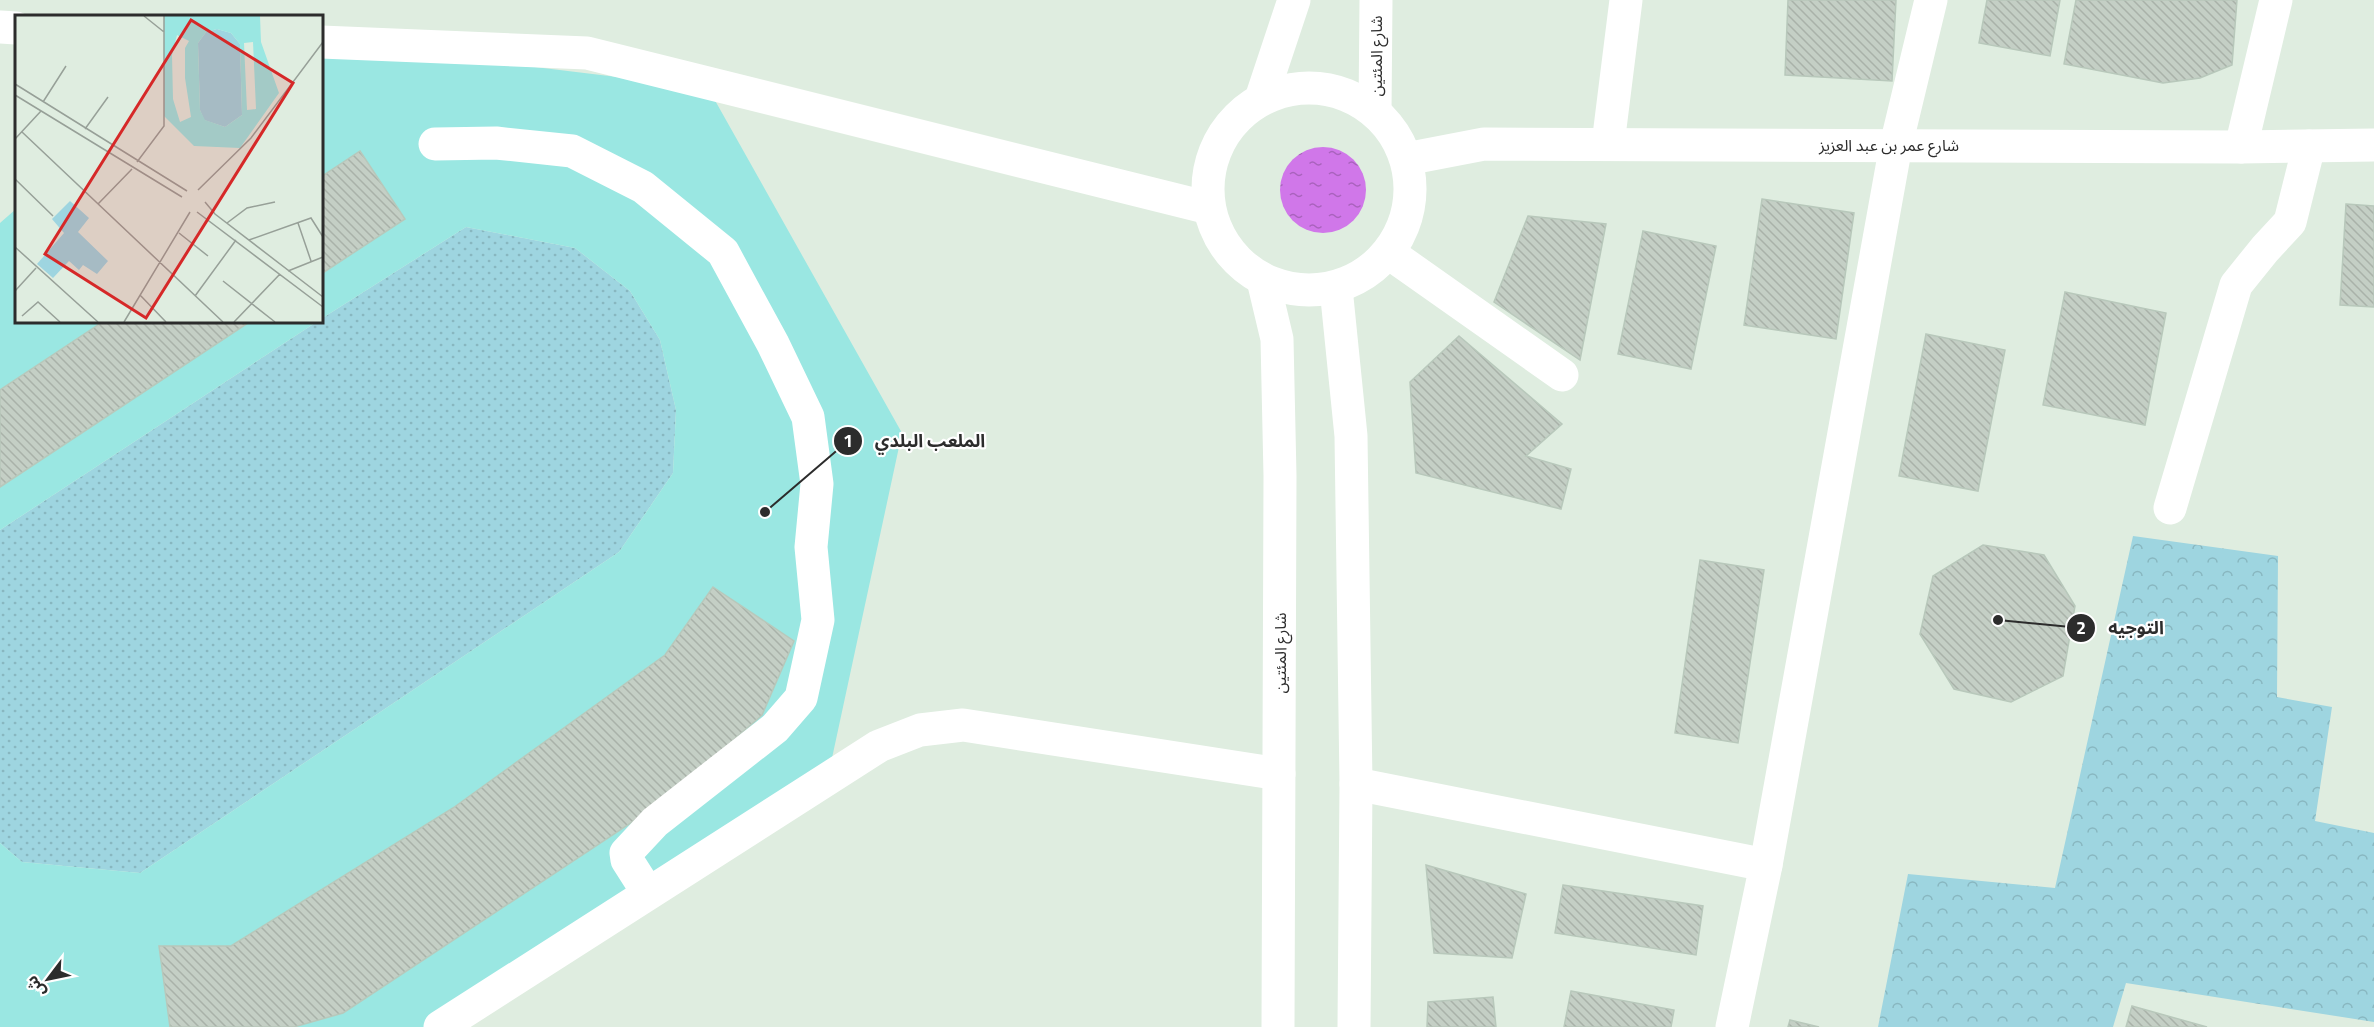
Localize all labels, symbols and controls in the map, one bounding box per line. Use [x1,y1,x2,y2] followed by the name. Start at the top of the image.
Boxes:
[15,15,322,322] inset map
[1364,15,1389,97] street label: شارع المئتين
[1818,133,1959,158] street label: شارع عمر بن عبد العزيز
[833,423,997,459] callout: الملعب البلدي
[843,427,853,454] text: 1
[875,427,985,455] text: الملعب البلدي
[2066,610,2175,646] callout: التوجيه
[1268,612,1293,694] street label: شارع المئتين
[2076,614,2086,641] text: 2
[2108,614,2164,641] text: التوجيه
[18,949,78,1009] north arrow
[19,971,51,1003] text: ش

